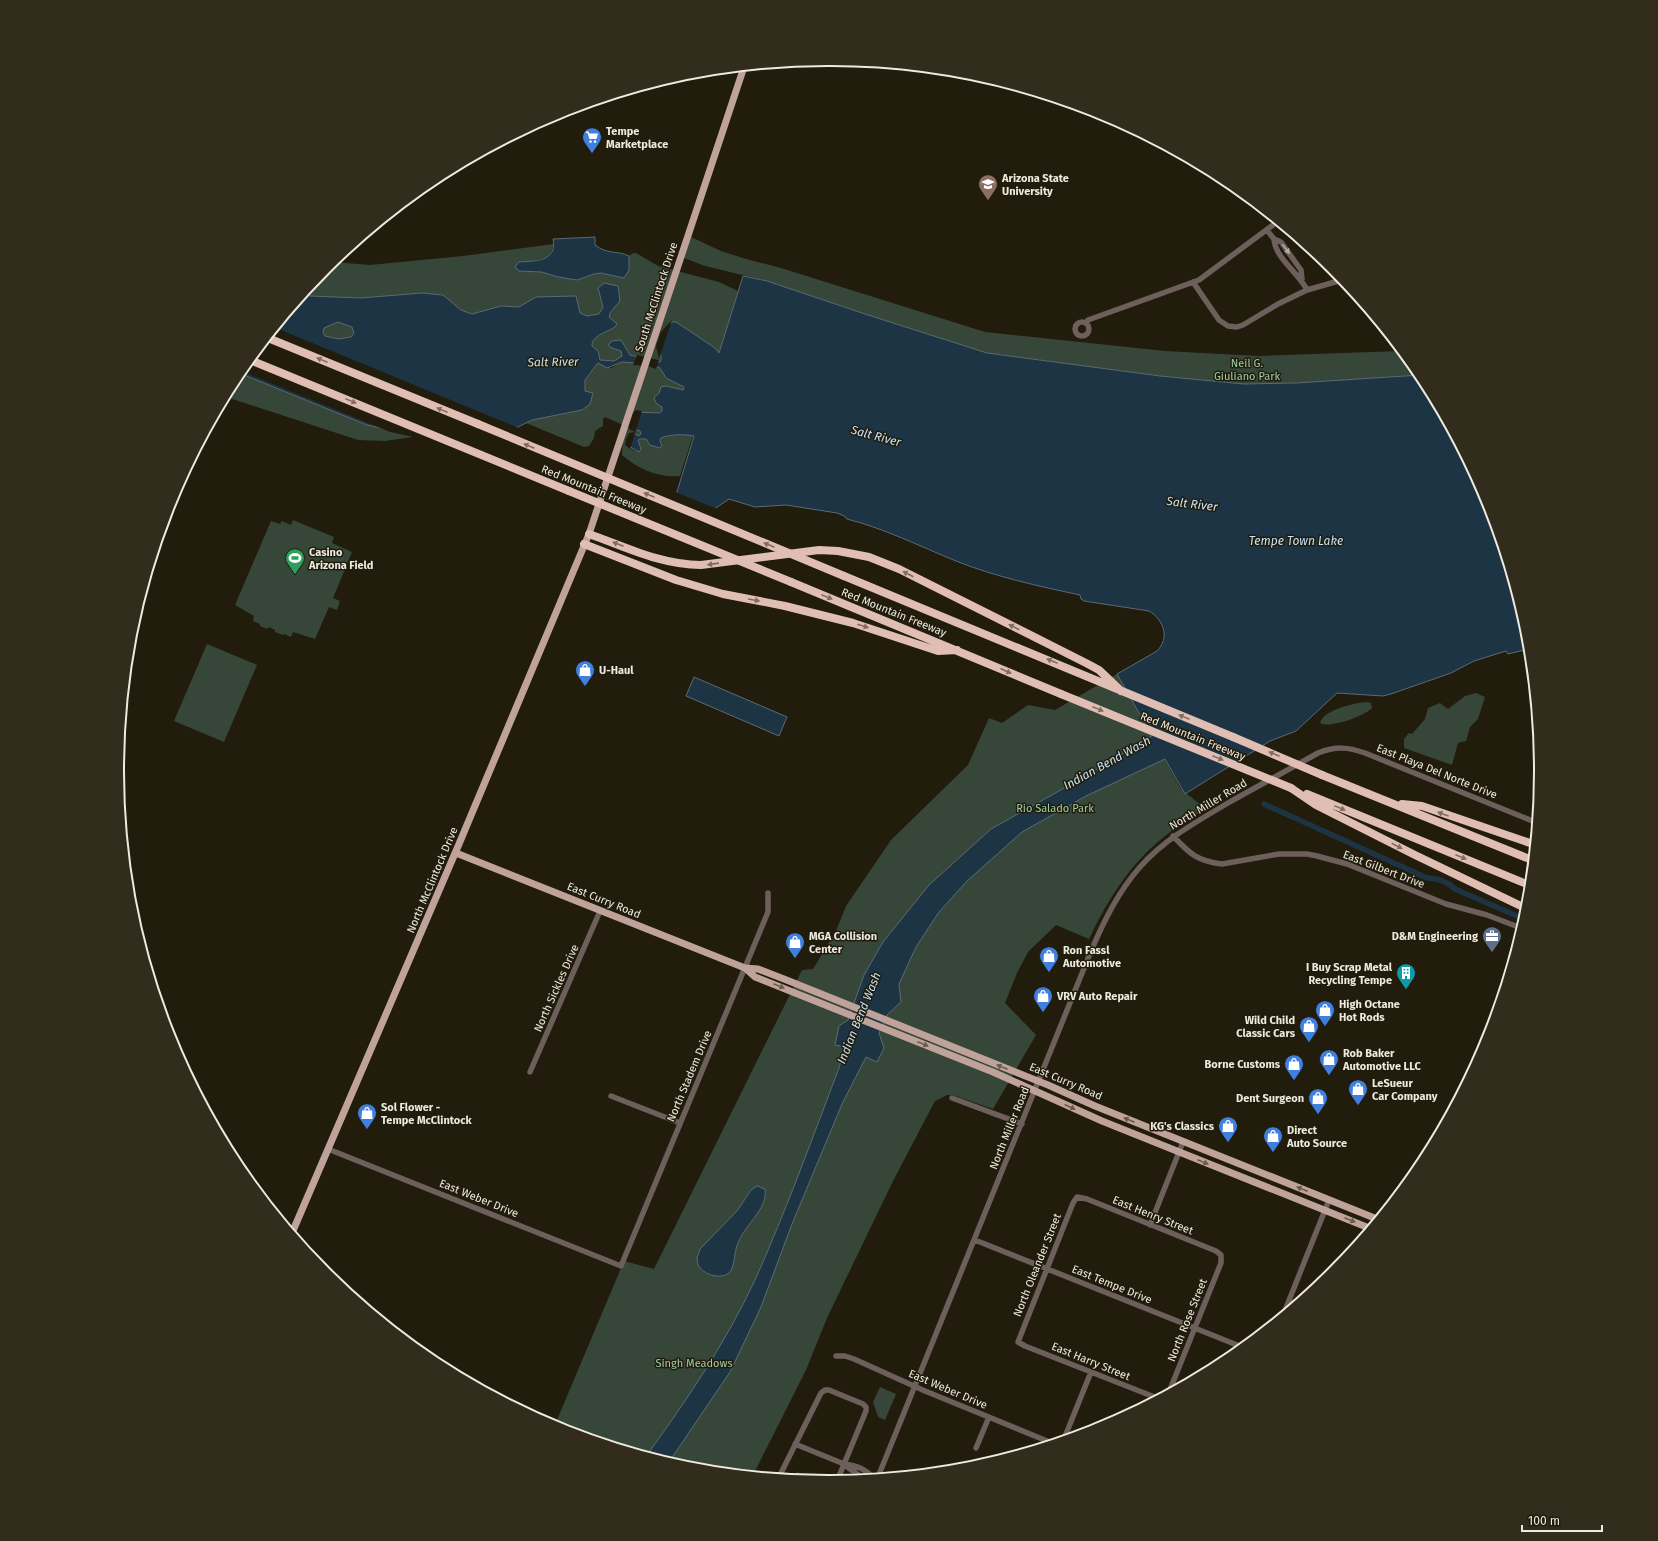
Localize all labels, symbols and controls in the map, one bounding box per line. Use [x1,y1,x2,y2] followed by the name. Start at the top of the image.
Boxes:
[606,125,668,151] place label: Tempe Marketplace
[581,126,603,154] supermarket icon: Tempe Marketplace
[1001,172,1069,198] place label: Arizona State University
[977,173,999,201] school or university icon: Arizona State University
[633,241,680,354] street label: South McClintock Drive
[1282,244,1291,255] one-way arrow
[526,355,579,369] water label: Salt River
[317,357,328,363] one-way arrow
[1214,357,1280,383] park label: Neil G. Giuliano Park
[345,399,357,405] one-way arrow
[436,406,448,412] one-way arrow
[848,422,903,449] water label: Salt River
[523,442,535,448] one-way arrow
[539,462,649,517] street label: Red Mountain Freeway
[643,492,655,498] one-way arrow
[1165,494,1219,514] water label: Salt River
[1249,534,1343,548] water label: Tempe Town Lake
[611,541,623,547] one-way arrow
[763,542,775,548] one-way arrow
[308,546,373,572] place label: Casino Arizona Field
[284,547,306,575] sports icon: Casino Arizona Field
[707,561,719,567] one-way arrow
[902,571,914,577] one-way arrow
[839,585,949,640] street label: Red Mountain Freeway
[821,594,833,600] one-way arrow
[747,597,760,603] one-way arrow
[858,623,870,629] one-way arrow
[1008,624,1020,630] one-way arrow
[1045,658,1057,664] one-way arrow
[574,659,596,687] shop icon: U-Haul
[599,664,634,677] place label: U-Haul
[1000,668,1011,674] one-way arrow
[1092,706,1103,712] one-way arrow
[1138,709,1248,764] street label: Red Mountain Freeway
[1177,713,1189,719] one-way arrow
[1061,733,1153,793] water label: Indian Bend Wash
[1375,741,1499,802] street label: East Playa Del Norte Drive
[1268,751,1279,757] one-way arrow
[1212,755,1223,761] one-way arrow
[1167,776,1249,833] street label: North Miller Road
[1016,802,1094,815] park label: Rio Salado Park
[1335,805,1346,811] one-way arrow
[1437,811,1449,817] one-way arrow
[404,825,461,935] street label: North McClintock Drive
[1391,843,1403,849] one-way arrow
[1341,848,1426,891] street label: East Gilbert Drive
[1455,854,1466,860] one-way arrow
[565,880,643,921] street label: East Curry Road
[1481,925,1503,953] office icon: D&M Engineering
[809,930,877,956] place label: MGA Collision Center
[1392,930,1479,943] place label: D&M Engineering
[784,931,806,959] shop icon: MGA Collision Center
[531,942,582,1034] street label: North Sickles Drive
[1062,944,1121,970] place label: Ron Fassl Automotive
[1038,945,1060,973] shop icon: Ron Fassl Automotive
[1306,961,1393,987] place label: I Buy Scrap Metal Recycling Tempe
[1395,962,1417,990] building icon: I Buy Scrap Metal Recycling Tempe
[834,970,884,1066] water label: Indian Bend Wash
[773,984,785,990] one-way arrow
[1032,985,1054,1013] shop icon: VRV Auto Repair
[1056,990,1138,1003] place label: VRV Auto Repair
[1339,998,1400,1024] place label: High Octane Hot Rods
[1314,999,1336,1027] shop icon: High Octane Hot Rods
[1236,1014,1296,1040] place label: Wild Child Classic Cars
[1298,1015,1320,1043] shop icon: Wild Child Classic Cars
[664,1029,715,1124] street label: North Stadem Drive
[918,1042,930,1048] one-way arrow
[1342,1047,1421,1073] place label: Rob Baker Automotive LLC
[1318,1048,1340,1076] shop icon: Rob Baker Automotive LLC
[1283,1053,1305,1081] shop icon: Borne Customs
[1205,1058,1281,1071] place label: Borne Customs
[1027,1060,1104,1103] street label: East Curry Road
[996,1063,1008,1069] one-way arrow
[1372,1077,1438,1103] place label: LeSueur Car Company
[1347,1078,1369,1106] shop icon: LeSueur Car Company
[987,1085,1032,1171] street label: North Miller Road
[1307,1087,1329,1115] shop icon: Dent Surgeon
[1236,1092,1304,1105] place label: Dent Surgeon
[381,1101,473,1127] place label: Sol Flower - Tempe McClintock
[356,1102,378,1130] shop icon: Sol Flower - Tempe McClintock
[1064,1104,1075,1110] one-way arrow
[1217,1115,1239,1143] shop icon: KG's Classics
[1123,1116,1135,1123] one-way arrow
[1150,1120,1215,1133] place label: KG's Classics
[1286,1124,1347,1150] place label: Direct Auto Source
[1262,1125,1284,1153] shop icon: Direct Auto Source
[1198,1159,1210,1165] one-way arrow
[437,1177,520,1220] street label: East Weber Drive
[1295,1186,1307,1192] one-way arrow
[1111,1193,1195,1238] street label: East Henry Street
[1011,1212,1064,1319] street label: North Oleander Street
[1344,1218,1356,1224] one-way arrow
[1070,1262,1154,1306] street label: East Tempe Drive
[1165,1277,1210,1364] street label: North Rose Street
[1050,1340,1132,1383] street label: East Harry Street
[655,1357,733,1370] park label: Singh Meadows
[907,1367,989,1412] street label: East Weber Drive
[1522,1507,1602,1533] scale bar
[1528,1514,1560,1528] text: 100 m

